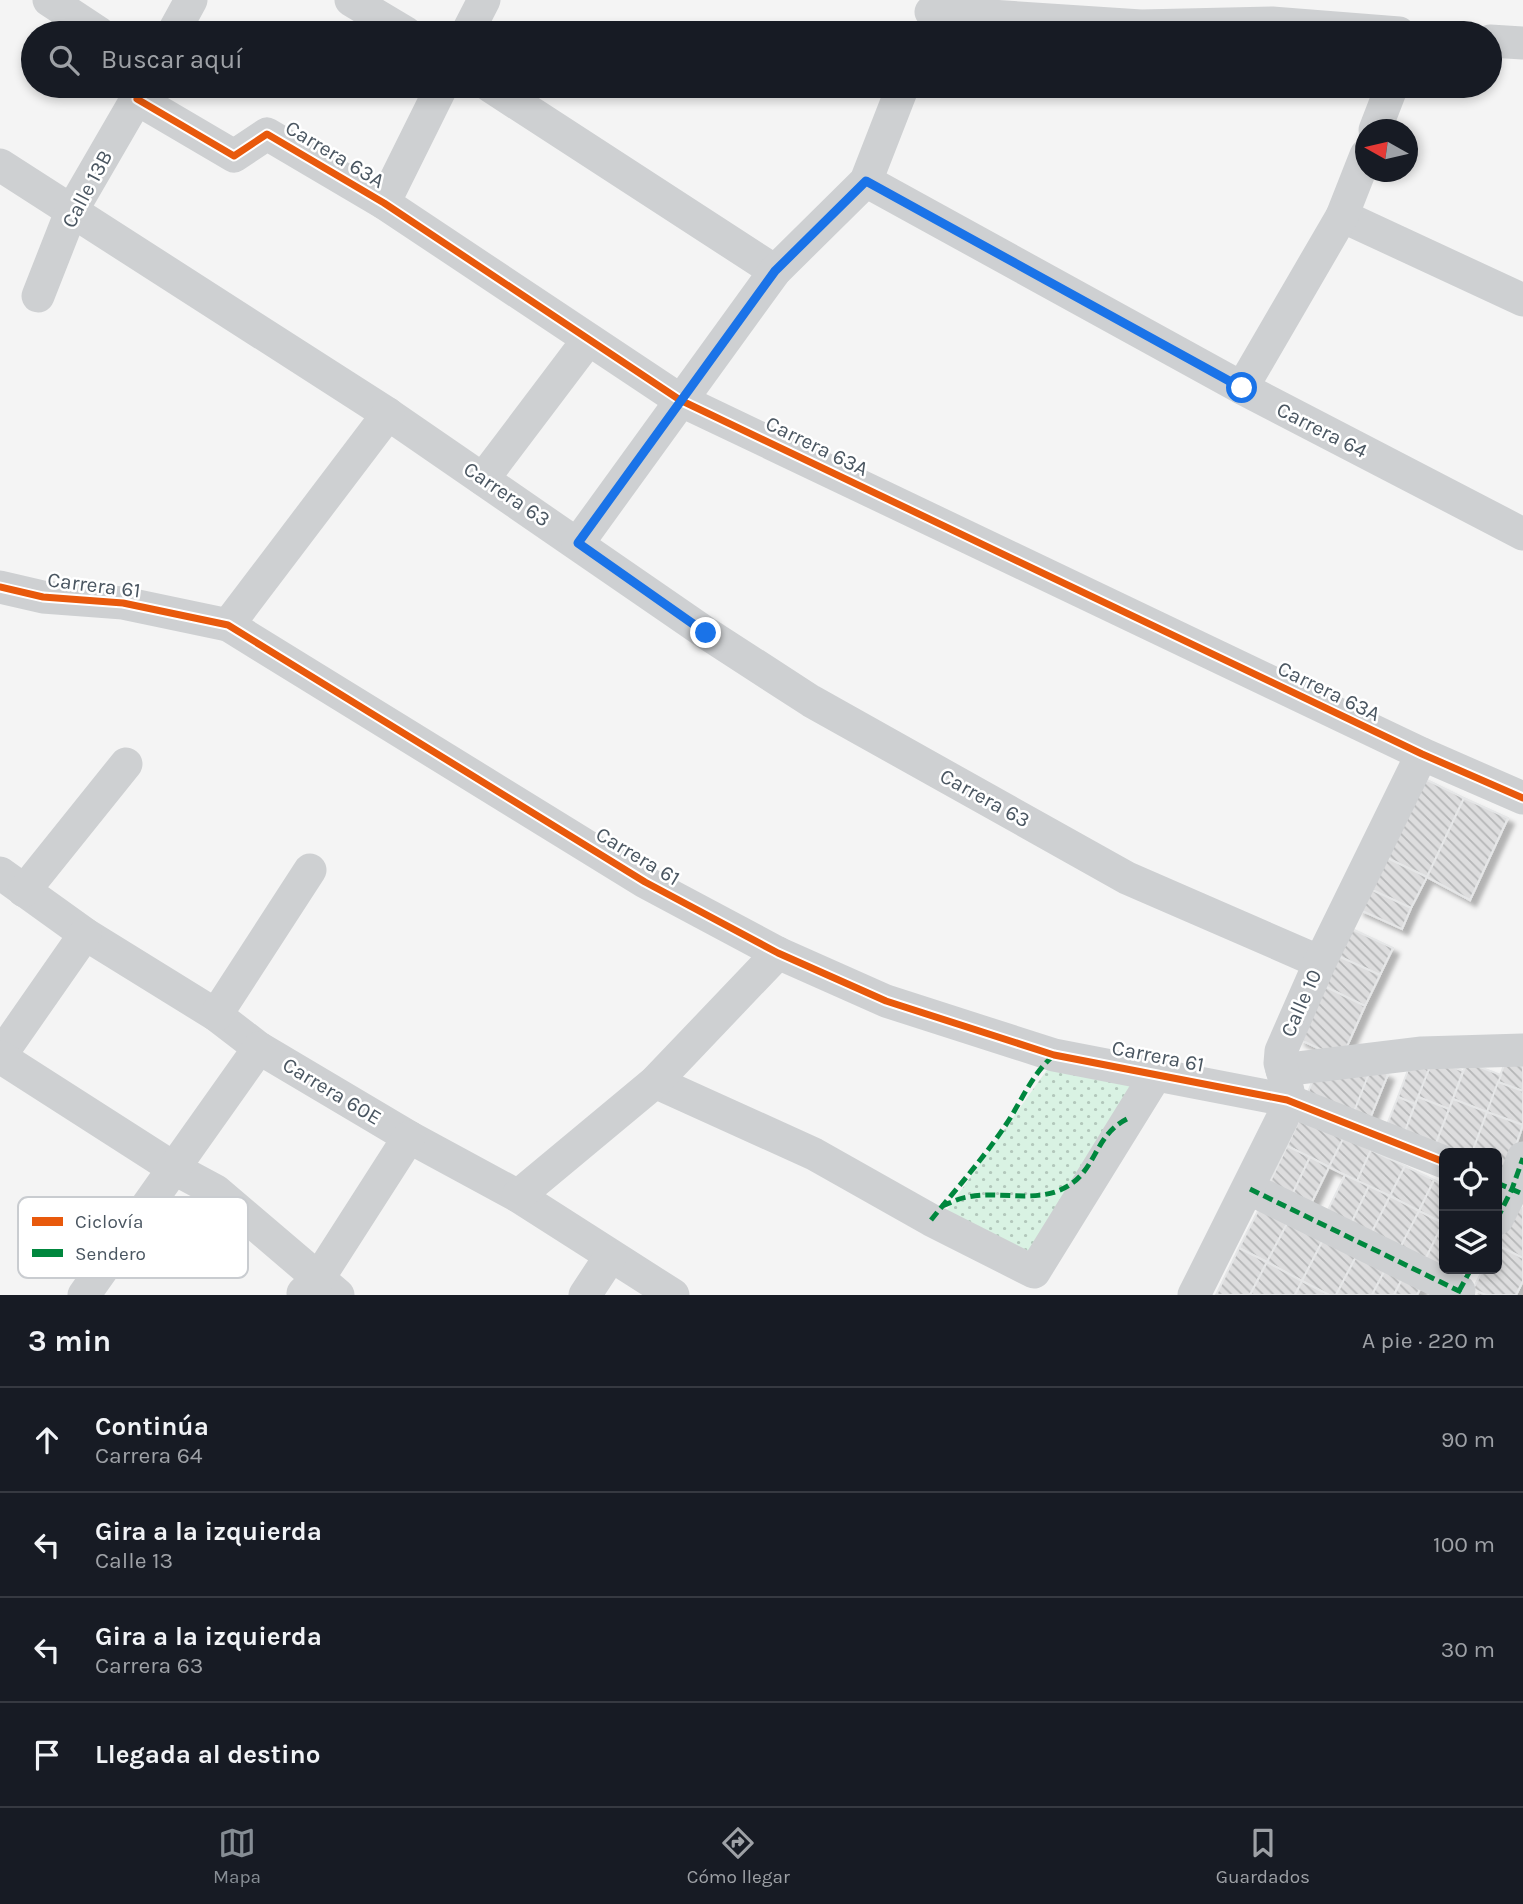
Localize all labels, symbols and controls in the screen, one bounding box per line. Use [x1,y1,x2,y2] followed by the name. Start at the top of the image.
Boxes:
[21,21,1502,98] search box
[45,41,83,79] icon: search
[101,44,243,75] text: Buscar aquí
[281,115,389,193] street label: Carrera 63A
[1355,119,1418,182] north arrow
[57,146,117,232] street label: Calle 13B
[1226,372,1257,403] route start
[1273,397,1371,463] street label: Carrera 64
[762,411,872,481] street label: Carrera 63A
[459,456,555,532] street label: Carrera 63
[46,567,142,603] street label: Carrera 61
[690,617,721,648] route end
[1274,656,1384,726] street label: Carrera 63A
[936,764,1034,832] street label: Carrera 63
[592,822,684,890] street label: Carrera 61
[1276,966,1326,1040] street label: Calle 10
[1110,1035,1206,1077] street label: Carrera 61
[278,1052,386,1130] street label: Carrera 60E
[1439,1148,1502,1274] map controls
[1439,1148,1502,1211] button: locate
[18,1197,248,1278] legend
[75,1211,144,1233] text: Ciclovía
[1439,1211,1502,1274] button: layers
[75,1243,146,1265] text: Sendero
[28,1323,111,1359] text: 3 min
[1362,1327,1495,1354] text: A pie · 220 m
[95,1411,209,1442] text: Continúa
[28,1421,66,1459] icon: ahead
[1441,1426,1495,1453] text: 90 m
[95,1442,203,1469] text: Carrera 64
[95,1516,322,1547] text: Gira a la izquierda
[28,1526,66,1564] icon: left
[1433,1531,1495,1558] text: 100 m
[95,1547,173,1574] text: Calle 13
[95,1621,322,1652] text: Gira a la izquierda
[28,1631,66,1669] icon: left
[1441,1636,1495,1663] text: 30 m
[95,1652,203,1679] text: Carrera 63
[28,1736,66,1774] icon: arrive
[95,1739,321,1770] text: Llegada al destino
[213,1824,261,1888] tab: Mapa
[687,1824,790,1888] tab: Cómo llegar
[1216,1824,1310,1888] tab: Guardados

